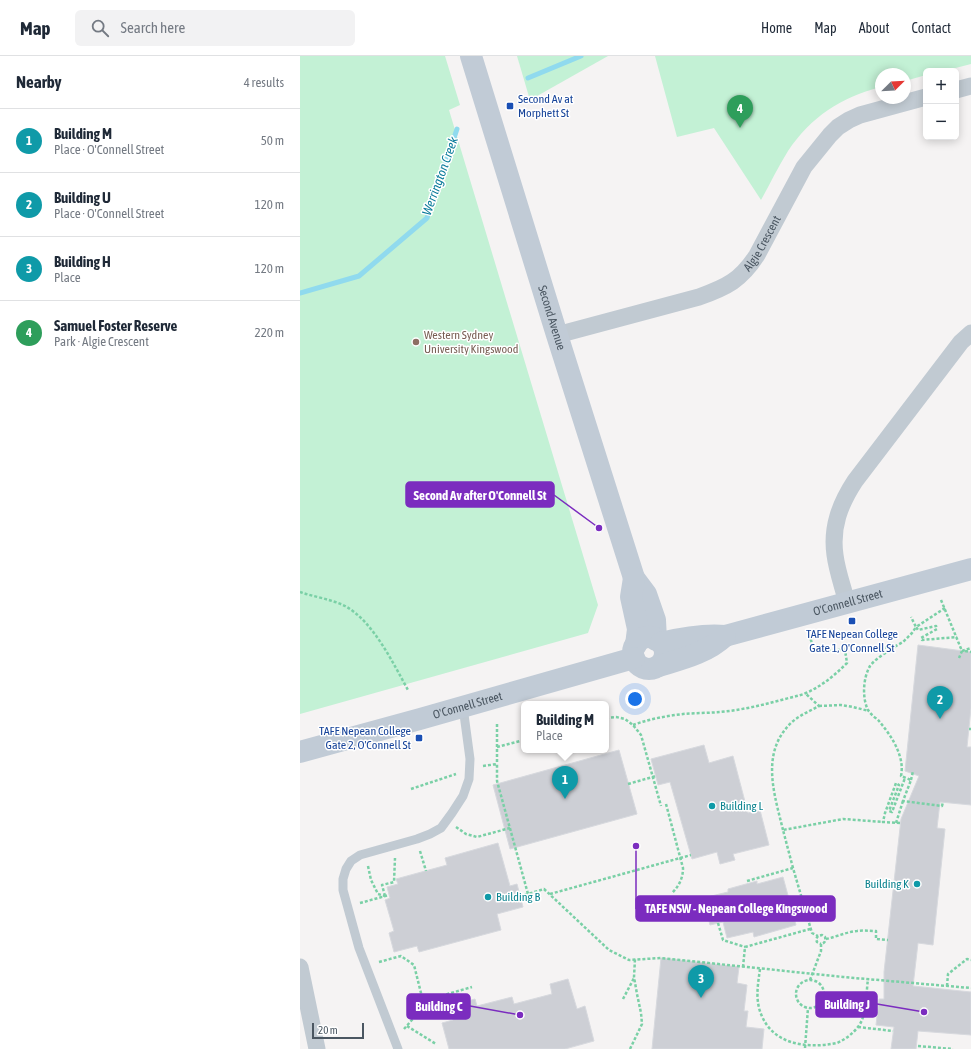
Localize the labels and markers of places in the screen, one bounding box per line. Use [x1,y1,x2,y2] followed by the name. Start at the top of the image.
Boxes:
[518,92,574,120] place label: Second Av at Morphett St
[727,95,753,128] pin: 4
[505,101,515,111] marker: Second Av at Morphett St
[424,328,518,356] place label: Western Sydney University Kingswood
[411,337,421,347] marker: Western Sydney University Kingswood
[406,482,554,507] callout: Second Av after O'Connell St
[847,616,857,626] marker: TAFE Nepean College Gate 1, O'Connell St
[806,627,898,655] place label: TAFE Nepean College Gate 1, O'Connell St
[927,686,953,719] pin: 2
[319,724,412,752] place label: TAFE Nepean College Gate 2, O'Connell St
[414,733,424,743] marker: TAFE Nepean College Gate 2, O'Connell St
[552,766,578,799] pin: 1
[720,799,763,813] place label: Building L
[707,801,717,811] marker: Building L
[865,877,909,891] place label: Building K
[912,879,922,889] marker: Building K
[496,890,540,904] place label: Building B
[483,892,493,902] marker: Building B
[636,896,835,921] callout: TAFE NSW - Nepean College Kingswood
[688,965,714,998] pin: 3
[816,992,877,1017] callout: Building J
[407,994,470,1019] callout: Building C

